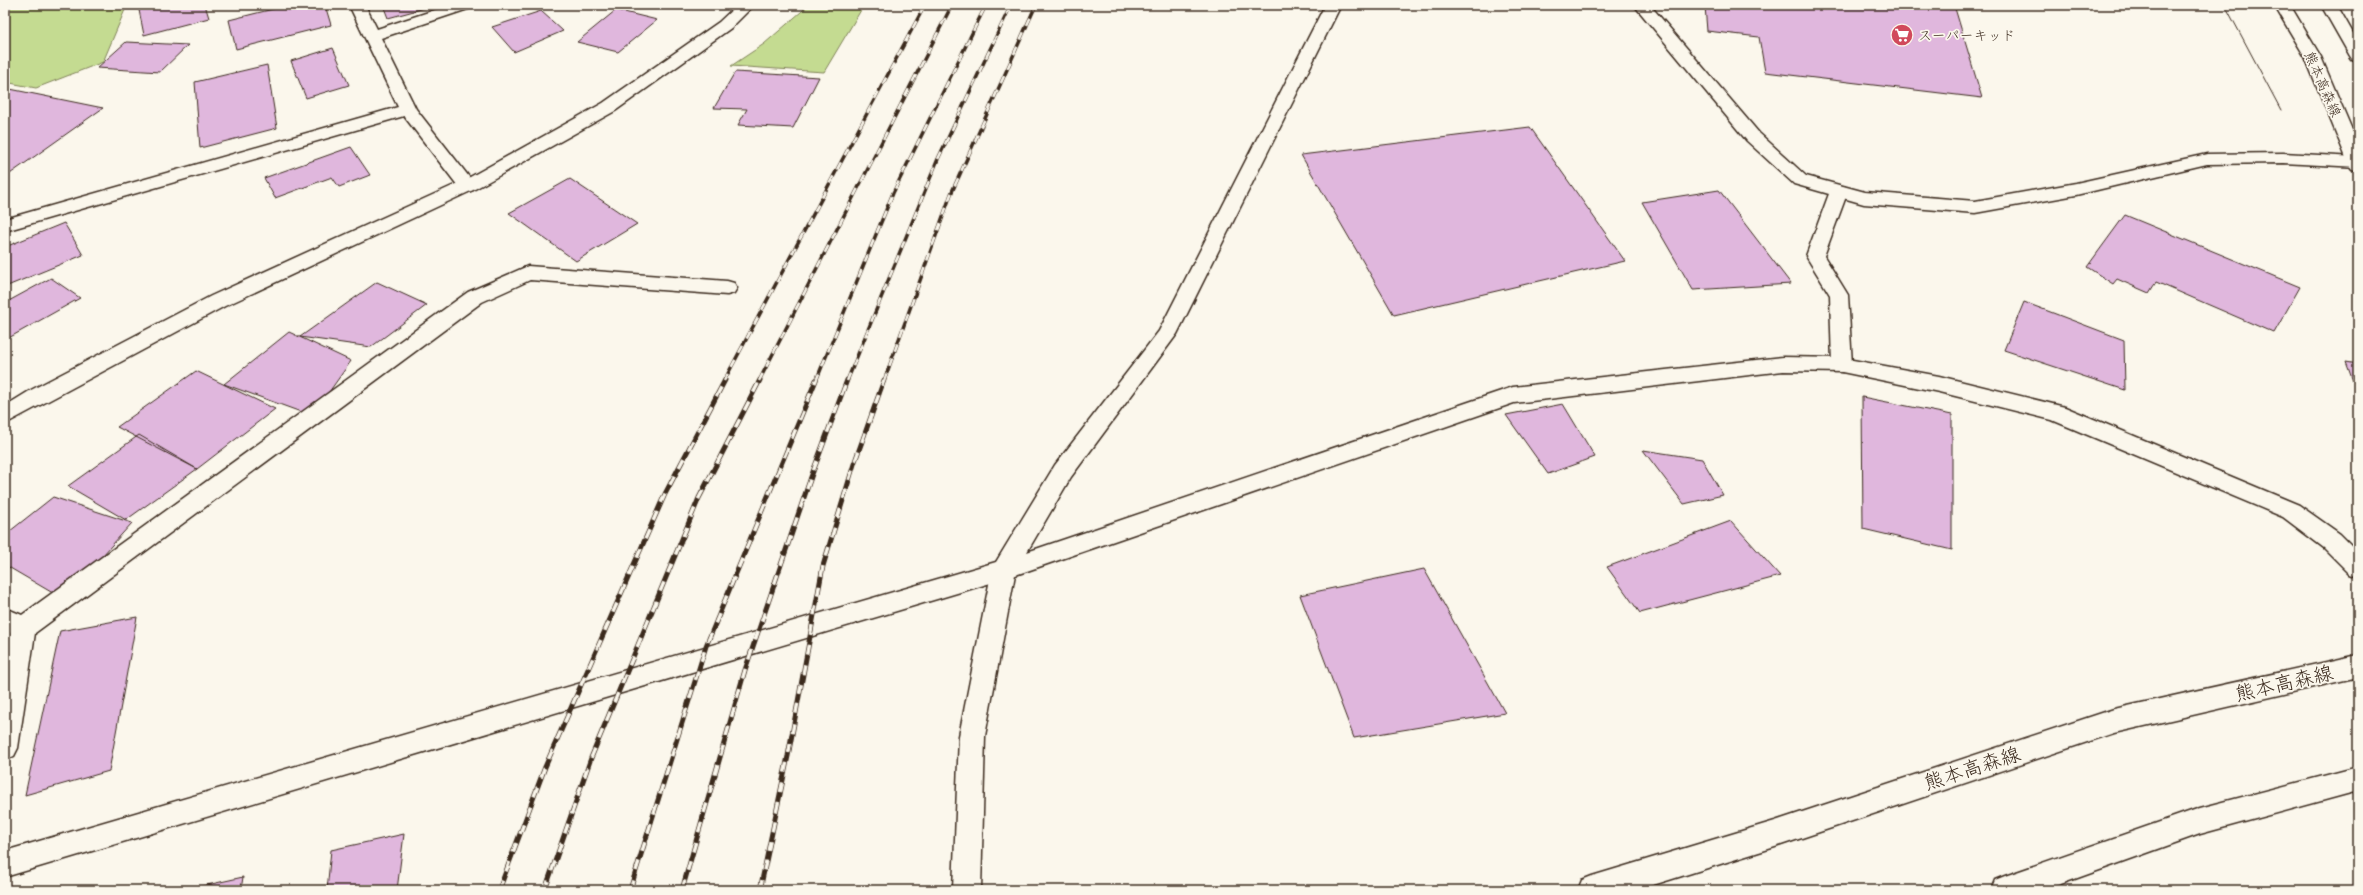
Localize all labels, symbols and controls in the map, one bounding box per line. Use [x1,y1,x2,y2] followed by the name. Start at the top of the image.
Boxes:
[1889,22,1915,48] supermarket icon: スーパーキッド
[1918,27,2015,44] place label: スーパーキッド
[2301,49,2345,120] street label: 熊本高森線
[2233,660,2336,707] street label: 熊本高森線
[1921,741,2024,796] street label: 熊本高森線

